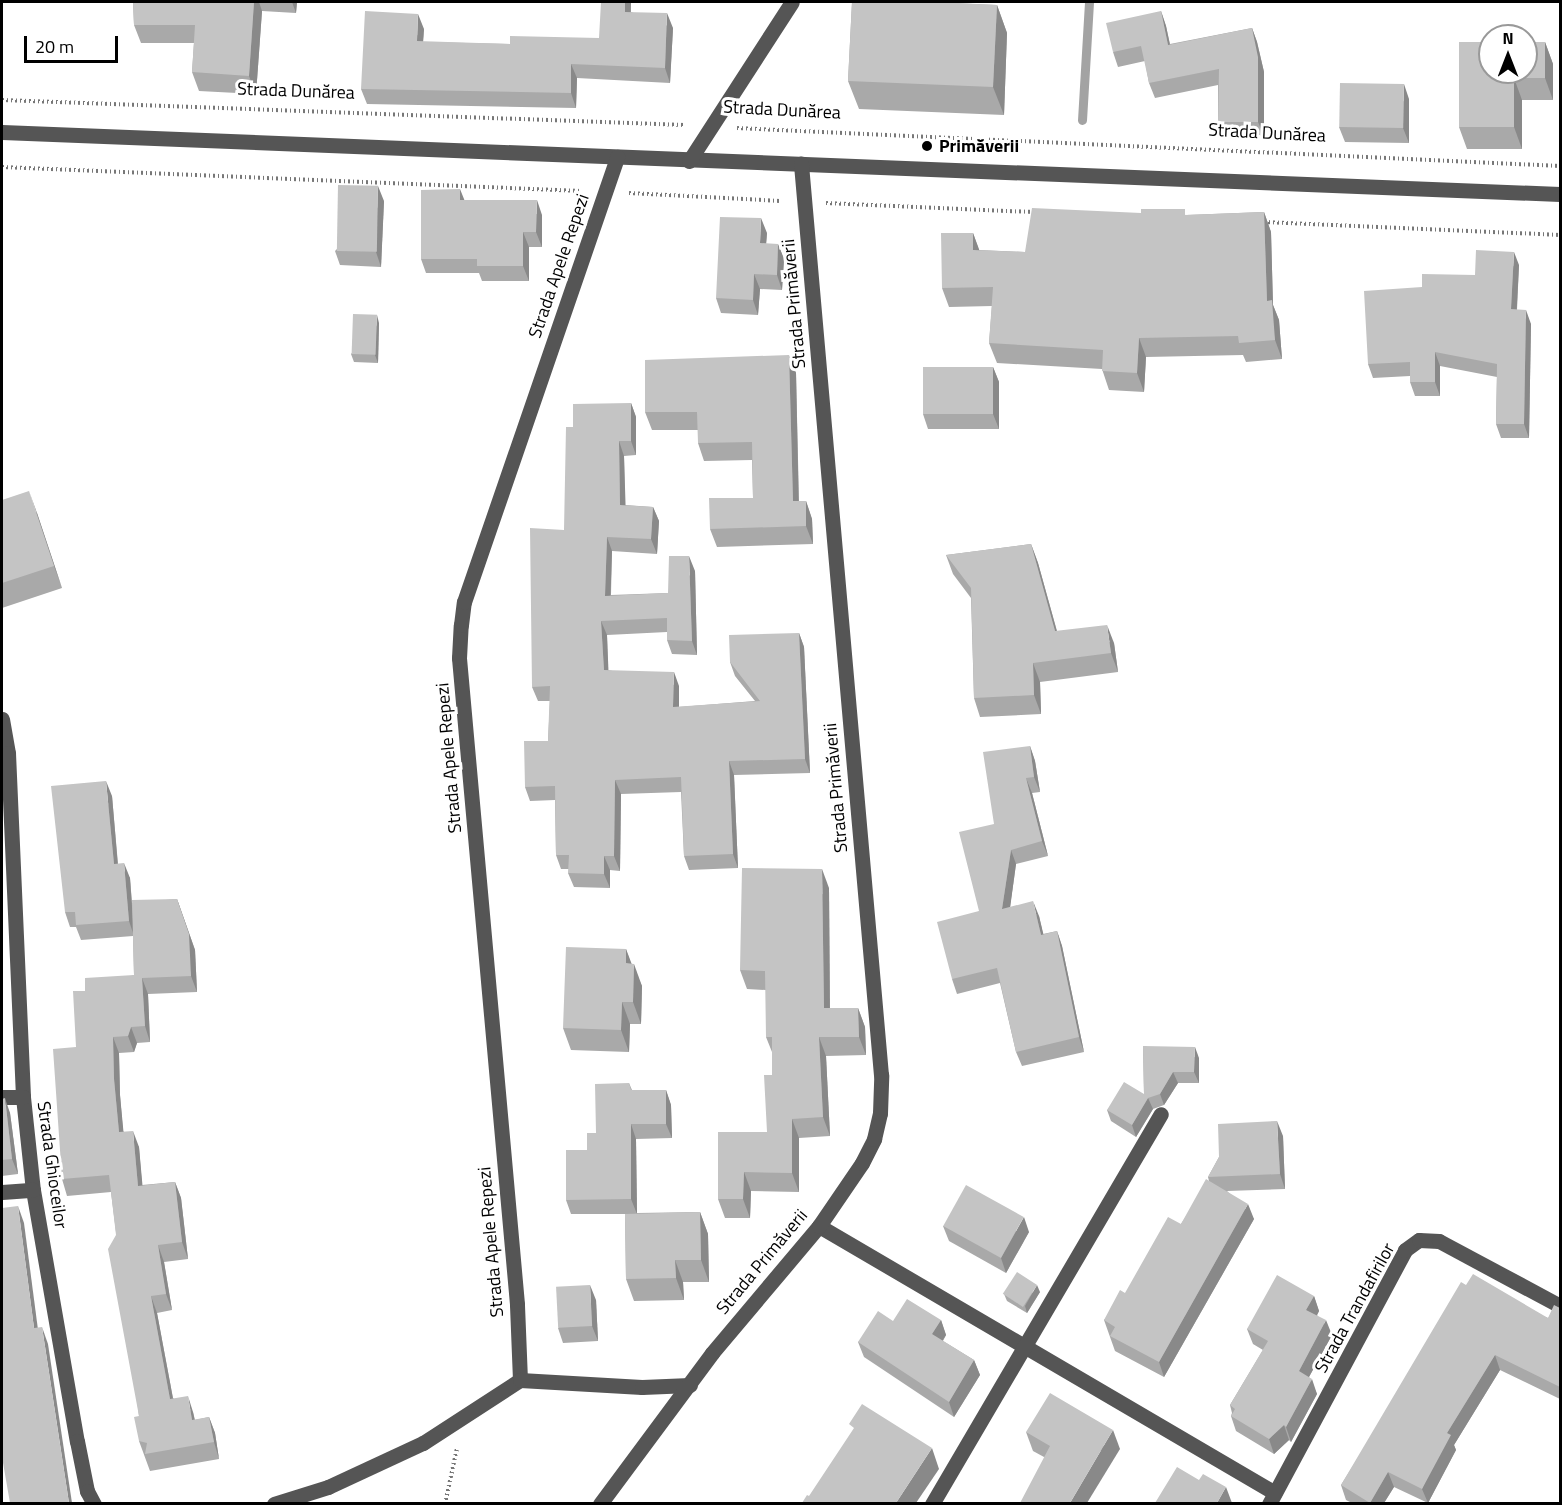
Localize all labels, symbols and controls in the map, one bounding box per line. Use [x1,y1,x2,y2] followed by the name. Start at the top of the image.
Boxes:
[27,24,122,62] scale bar
[1478,24,1538,84] north arrow
[1502,26,1514,50] text: N
[35,33,74,60] text: 20 m
[237,78,355,104] street label: Strada Dunărea
[723,96,841,124] street label: Strada Dunărea
[1208,119,1326,147] street label: Strada Dunărea
[939,135,1019,157] place label: Primăverii
[920,139,934,153] marker: Primăverii
[524,191,594,341] street label: Strada Apele Repezi
[778,238,810,370] street label: Strada Primăverii
[432,682,466,834] street label: Strada Apele Repezi
[820,722,852,854] street label: Strada Primăverii
[32,1100,72,1230] street label: Strada Ghioceilor
[474,1166,508,1318] street label: Strada Apele Repezi
[712,1205,812,1319] street label: Strada Primăverii
[1310,1239,1400,1377] street label: Strada Trandafirilor

